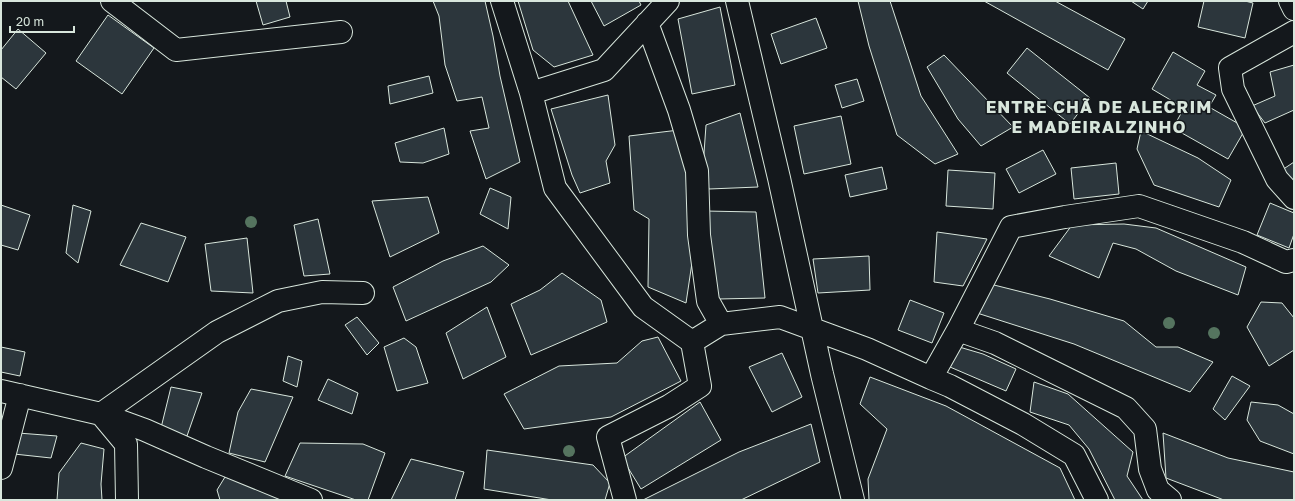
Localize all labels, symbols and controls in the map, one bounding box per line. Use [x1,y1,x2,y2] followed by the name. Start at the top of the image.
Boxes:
[10,8,74,34] scale bar
[16,14,44,29] text: 20 m
[986,96,1212,137] district label: ENTRE CHÃ DE ALECRIM E MADEIRALZINHO

